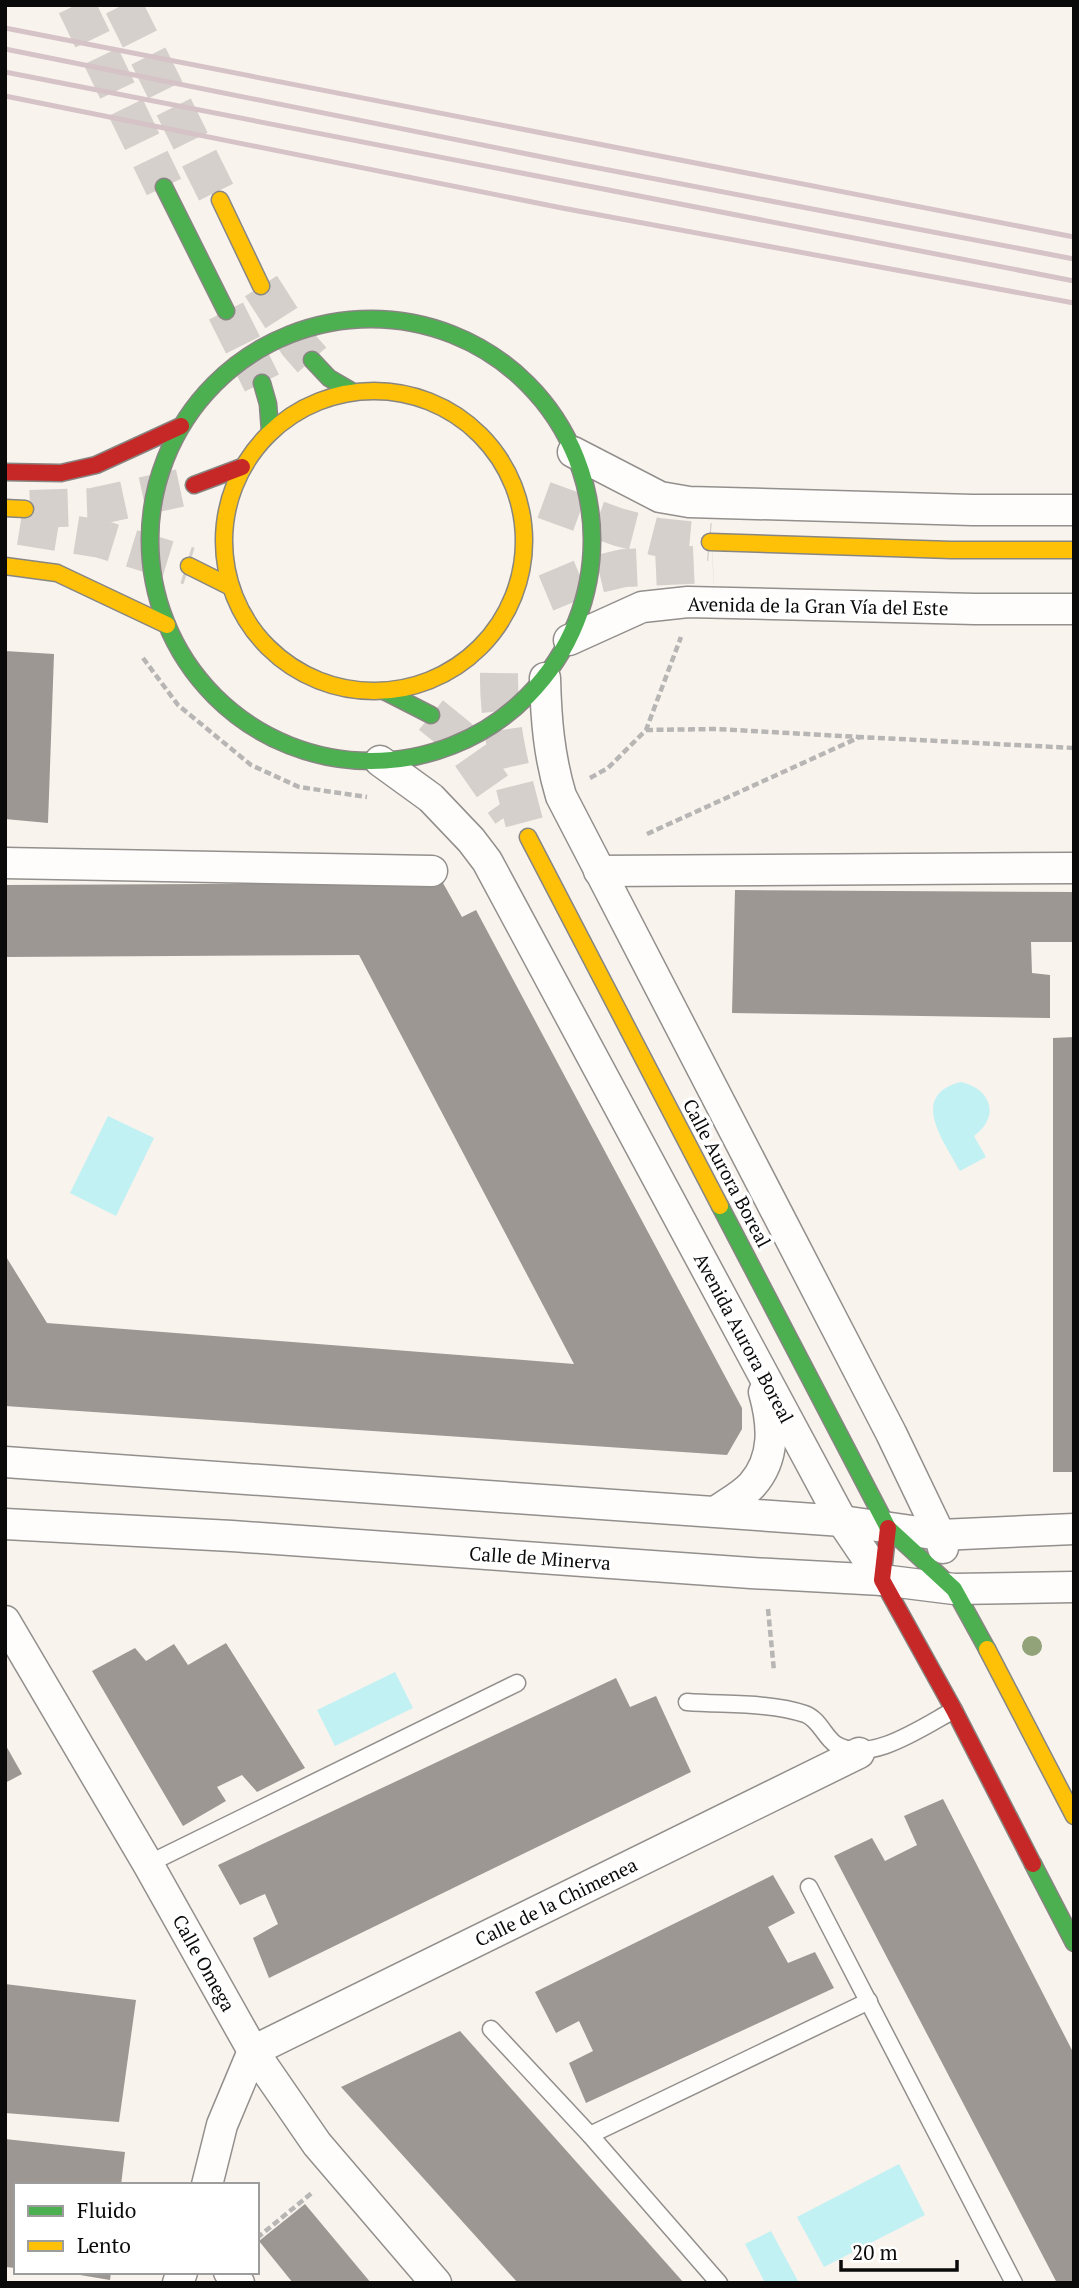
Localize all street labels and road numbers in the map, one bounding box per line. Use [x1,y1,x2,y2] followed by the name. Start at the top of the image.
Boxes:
[687,591,949,620] street label: Avenida de la Gran Vía del Este
[678,1094,777,1251] street label: Calle Aurora Boreal
[689,1248,800,1427] street label: Avenida Aurora Boreal
[468,1540,612,1575] street label: Calle de Minerva
[470,1851,641,1952] street label: Calle de la Chimenea
[168,1910,242,2016] street label: Calle Omega

